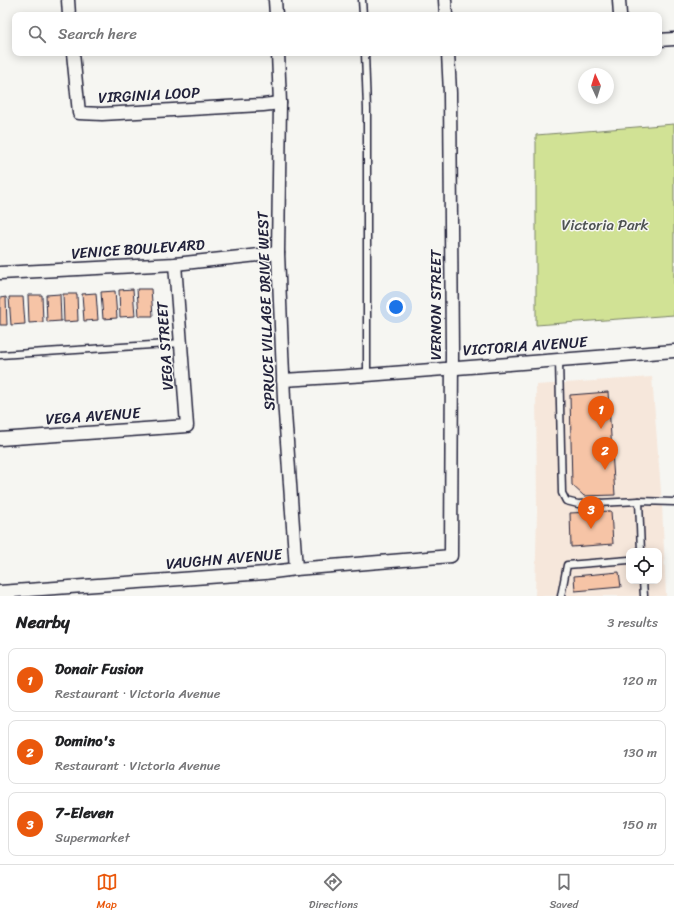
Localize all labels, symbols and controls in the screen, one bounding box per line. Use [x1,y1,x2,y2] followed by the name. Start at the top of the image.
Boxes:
[12,12,662,56] search box
[58,21,137,47] text: Search here
[26,23,48,45] icon: search
[578,68,614,104] north arrow
[98,79,201,111] street label: VIRGINIA LOOP
[249,210,282,411] street label: SPRUCE VILLAGE DRIVE WEST
[561,212,649,238] park label: Victoria Park
[70,231,206,267] street label: VENICE BOULEVARD
[423,249,449,360] street label: VERNON STREET
[386,297,406,317] your location
[149,299,181,391] street label: VEGA STREET
[462,329,590,363] street label: VICTORIA AVENUE
[588,396,614,429] pin: 1
[45,400,143,432] street label: VEGA AVENUE
[592,437,618,470] pin: 2
[578,496,604,529] pin: 3
[165,541,285,577] street label: VAUGHN AVENUE
[626,548,662,584] map controls
[626,548,662,584] button: locate
[16,607,70,637] text: Nearby
[607,611,658,634] text: 3 results
[55,656,143,682] text: Donair Fusion
[27,669,33,692] text: 1
[622,669,657,692] text: 120 m
[55,682,220,705] text: Restaurant · Victoria Avenue
[55,728,115,754] text: Domino's
[26,741,34,764] text: 2
[623,741,657,764] text: 130 m
[55,754,220,777] text: Restaurant · Victoria Avenue
[55,800,114,826] text: 7-Eleven
[26,813,34,836] text: 3
[622,813,657,836] text: 150 m
[55,826,130,849] text: Supermarket
[96,871,118,914] tab: Map
[309,871,358,914] tab: Directions
[549,871,578,914] tab: Saved

